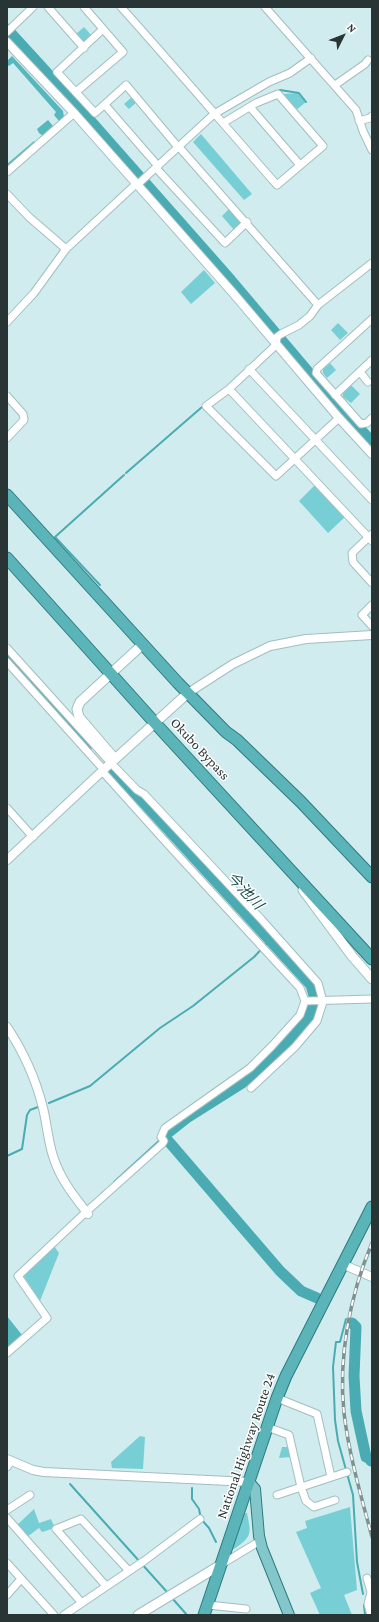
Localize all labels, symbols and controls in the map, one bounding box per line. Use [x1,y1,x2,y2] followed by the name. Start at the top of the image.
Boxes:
[323,16,363,56] north arrow
[345,21,359,35] text: N
[167,714,233,784] street label: Okubo Bypass
[223,868,267,914] water label: 今池川
[213,1371,279,1521] street label: National Highway Route 24

